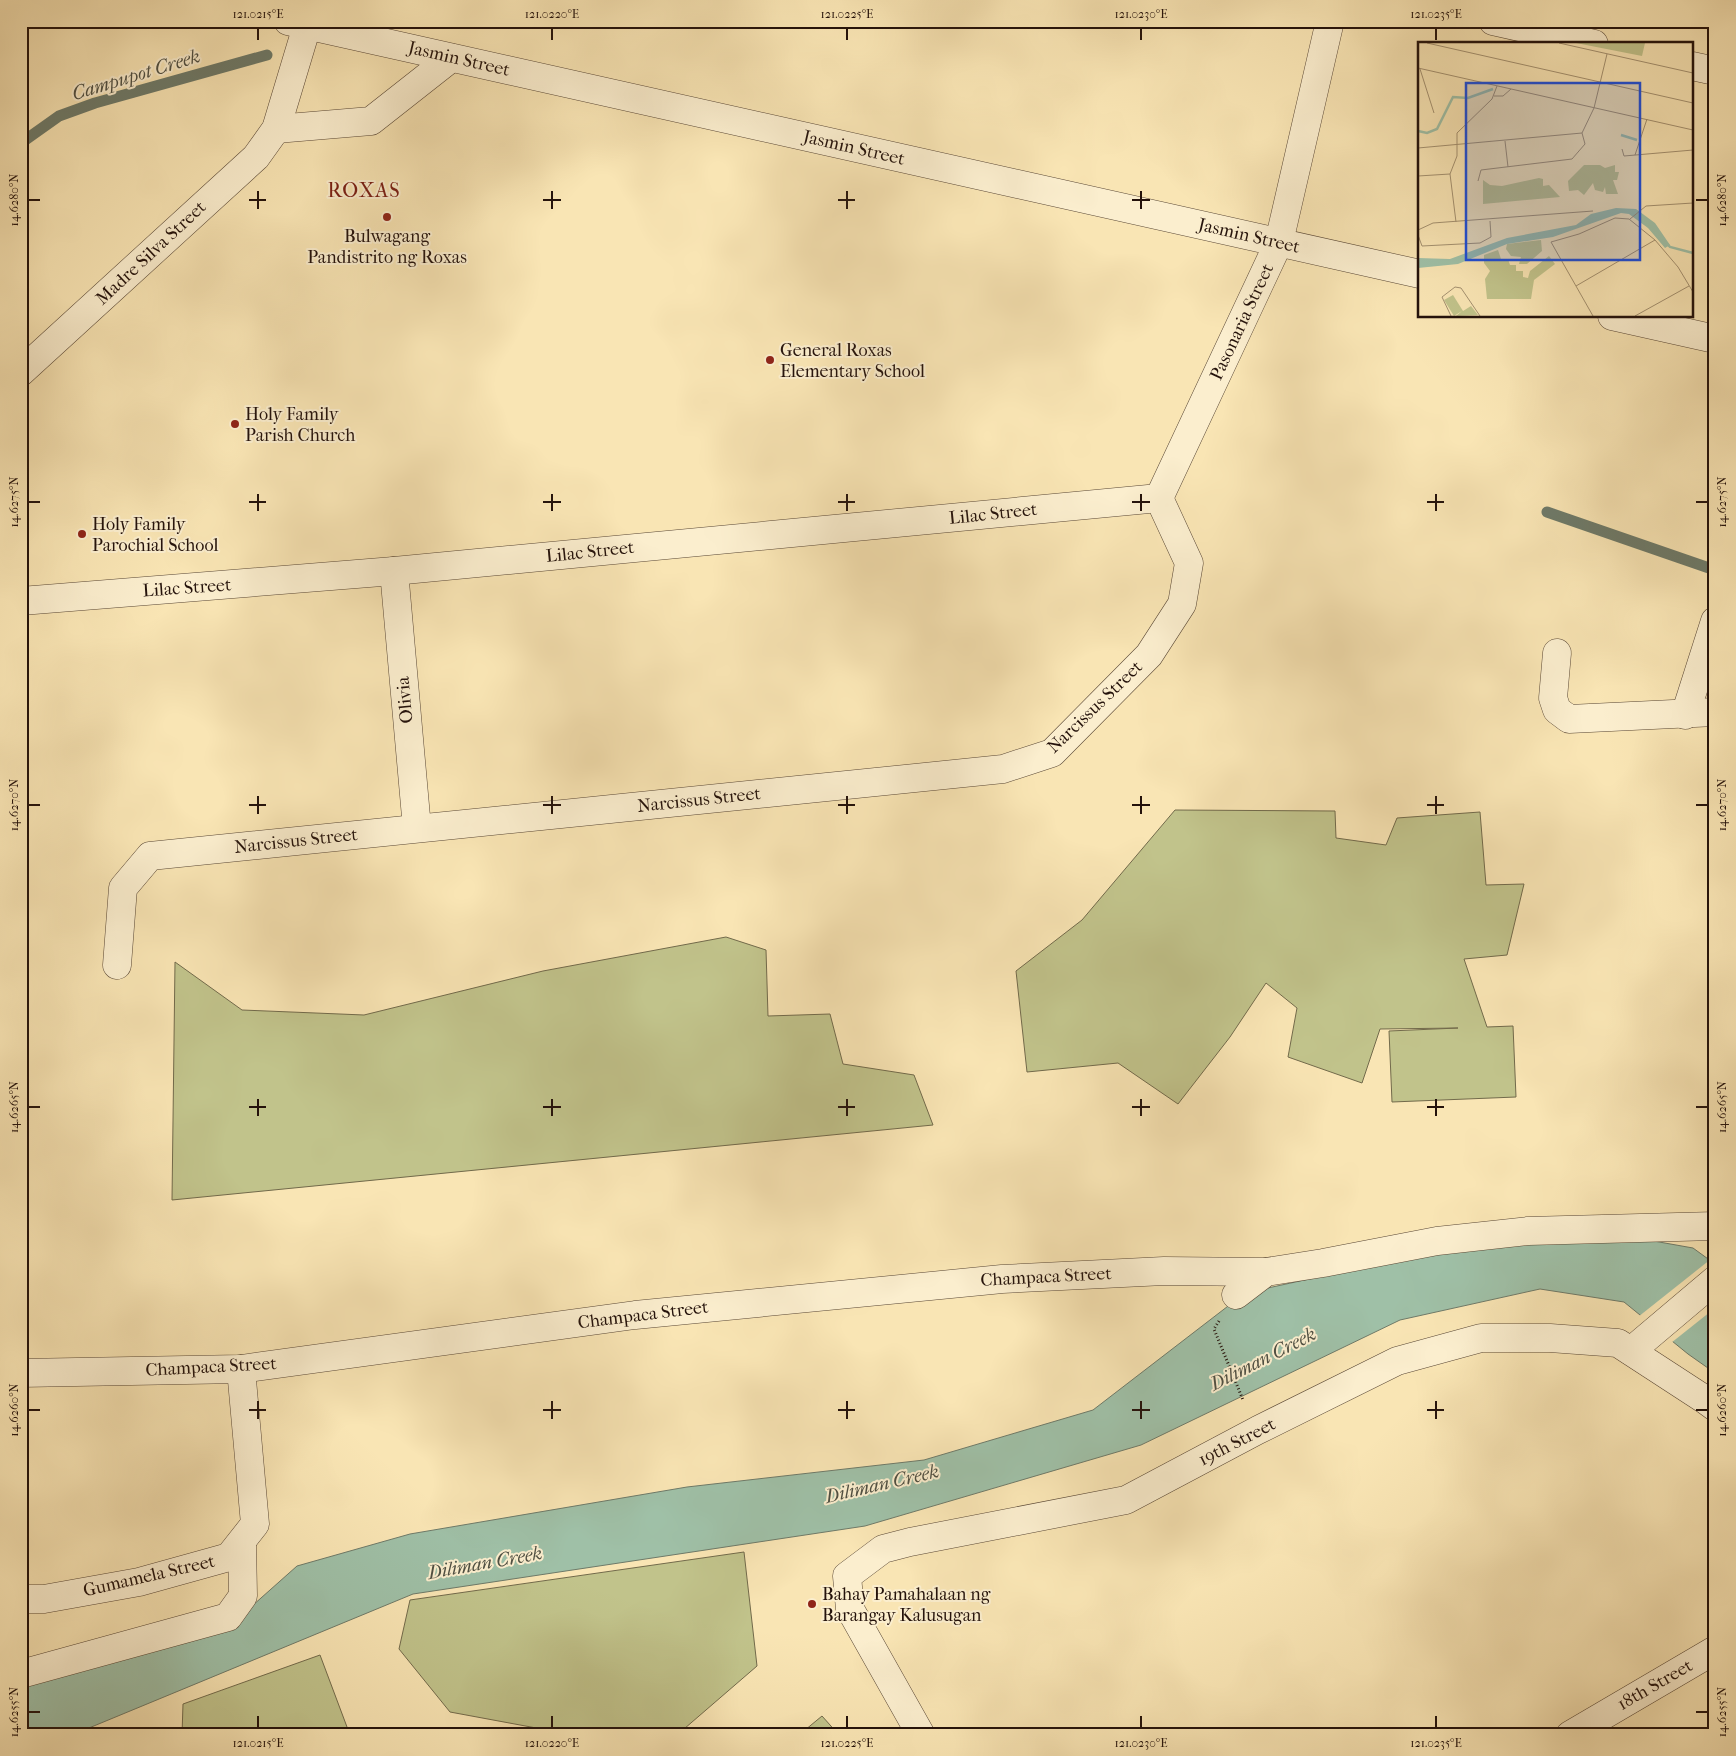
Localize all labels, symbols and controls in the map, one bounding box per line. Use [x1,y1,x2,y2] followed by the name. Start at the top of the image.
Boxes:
[233,7,283,21] text: 121.0215°E
[525,7,579,21] text: 121.0220°E
[821,7,873,21] text: 121.0225°E
[1114,7,1168,21] text: 121.0230°E
[1410,7,1462,21] text: 121.0235°E
[404,37,512,81] street label: Jasmin Street
[1418,42,1694,318] inset map
[69,45,203,105] water label: Campupot Creek
[799,126,907,170] street label: Jasmin Street
[7,174,21,226] text: 14.6280°N
[1715,174,1729,226] text: 14.6280°N
[327,179,401,202] district label: ROXAS
[92,196,211,309] street label: Madre Silva Street
[381,211,393,223] marker: Bulwagang Pandistrito ng Roxas
[1194,214,1302,258] street label: Jasmin Street
[307,226,467,268] place label: Bulwagang Pandistrito ng Roxas
[1206,260,1278,384] street label: Pasonaria Street
[780,340,925,382] place label: General Roxas Elementary School
[764,354,776,366] marker: General Roxas Elementary School
[245,404,355,446] place label: Holy Family Parish Church
[229,418,241,430] marker: Holy Family Parish Church
[7,476,21,528] text: 14.6275°N
[1715,476,1729,528] text: 14.6275°N
[948,499,1039,529] street label: Lilac Street
[92,514,218,556] place label: Holy Family Parochial School
[76,528,88,540] marker: Holy Family Parochial School
[545,537,636,567] street label: Lilac Street
[142,574,233,602] street label: Lilac Street
[1043,656,1147,758] street label: Narcissus Street
[392,675,418,724] street label: Olivia
[7,779,21,831] text: 14.6270°N
[1715,779,1729,831] text: 14.6270°N
[636,783,762,817] street label: Narcissus Street
[233,824,359,858] street label: Narcissus Street
[7,1081,21,1133] text: 14.6265°N
[1715,1081,1729,1133] text: 14.6265°N
[980,1263,1113,1291] street label: Champaca Street
[577,1297,710,1333] street label: Champaca Street
[1205,1323,1320,1396] water label: Diliman Creek
[145,1353,278,1381] street label: Champaca Street
[7,1383,21,1437] text: 14.6260°N
[1715,1383,1729,1437] text: 14.6260°N
[1195,1413,1280,1470] street label: 19th Street
[821,1460,941,1508] water label: Diliman Creek
[424,1542,544,1584] water label: Diliman Creek
[81,1551,217,1601] street label: Gumamela Street
[822,1584,991,1626] place label: Bahay Pamahalaan ng Barangay Kalusugan
[806,1598,818,1610] marker: Bahay Pamahalaan ng Barangay Kalusugan
[1614,1655,1697,1715] street label: 18th Street
[7,1687,21,1737] text: 14.6255°N
[1715,1687,1729,1737] text: 14.6255°N
[233,1736,283,1750] text: 121.0215°E
[525,1736,579,1750] text: 121.0220°E
[821,1736,873,1750] text: 121.0225°E
[1114,1736,1168,1750] text: 121.0230°E
[1410,1736,1462,1750] text: 121.0235°E

